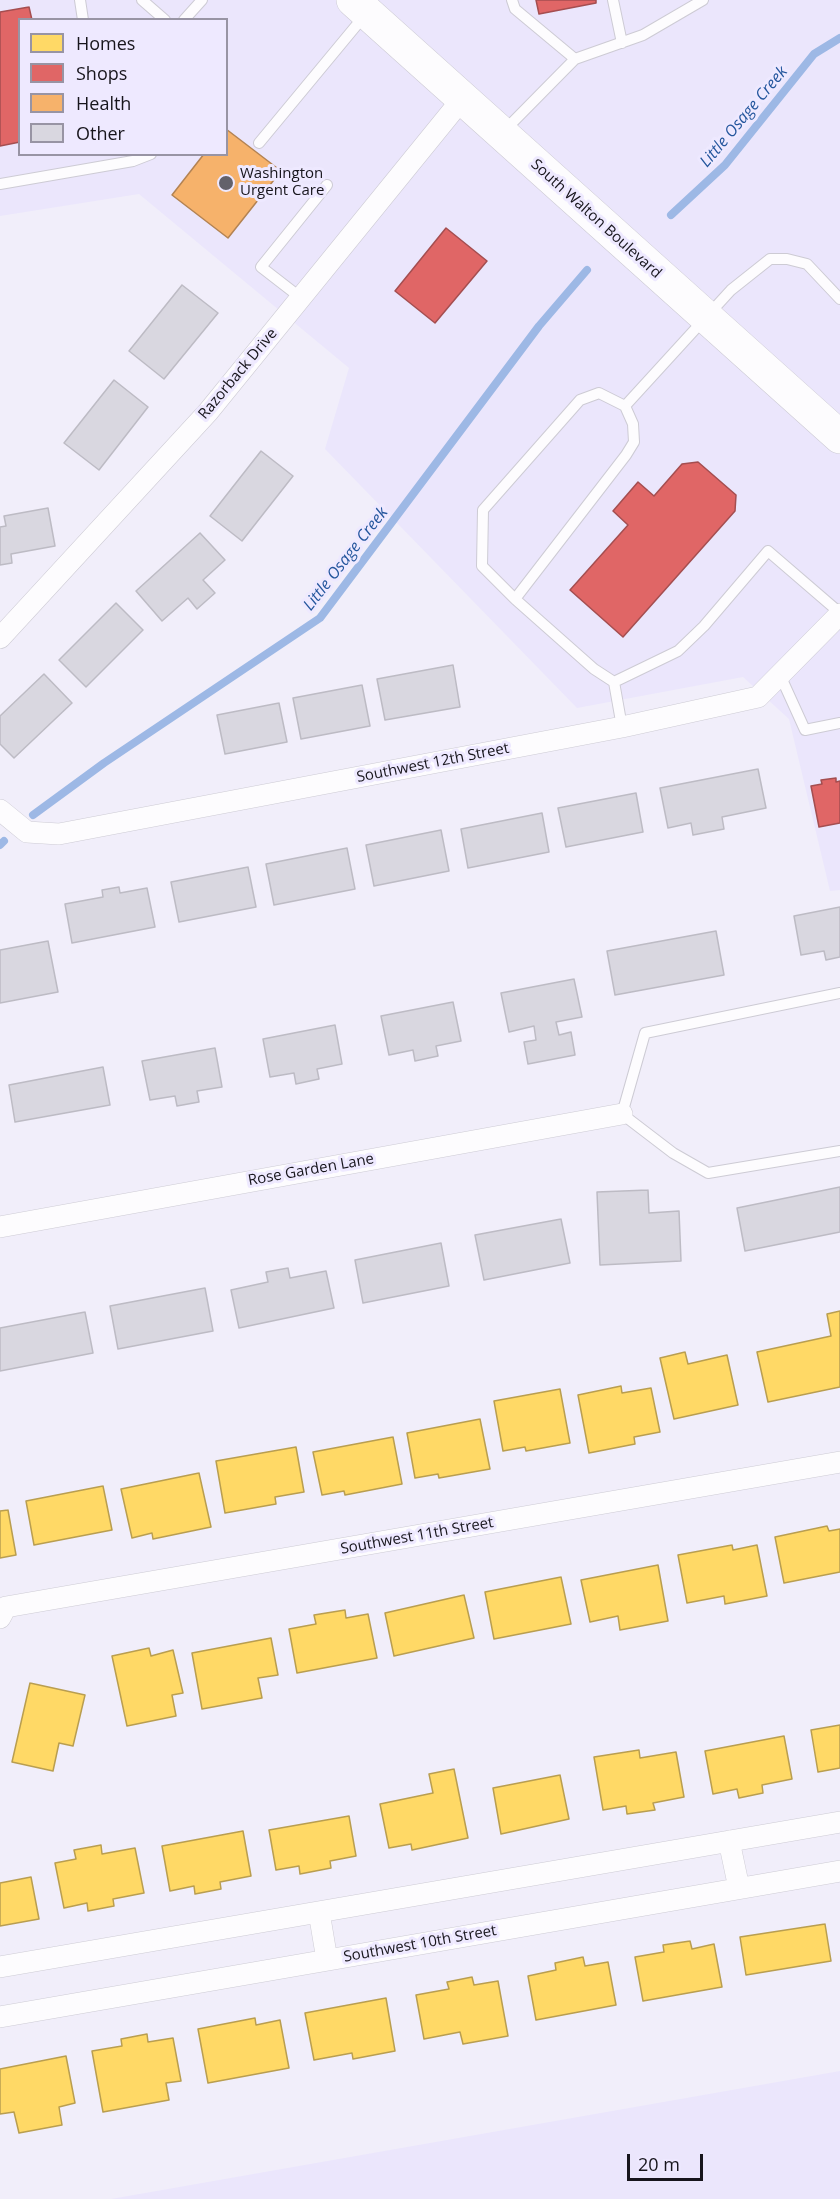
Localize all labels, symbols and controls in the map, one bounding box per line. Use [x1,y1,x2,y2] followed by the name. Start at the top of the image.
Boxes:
[18,18,228,156] legend
[76,31,135,55] text: Homes
[76,61,127,85] text: Shops
[696,63,792,171] water label: Little Osage Creek
[76,91,131,115] text: Health
[76,121,125,145] text: Other
[527,156,665,282] street label: South Walton Boulevard
[240,165,324,200] place label: Washington Urgent Care
[217,174,235,192] marker: Washington Urgent Care
[195,325,281,423] street label: Razorback Drive
[300,504,392,614] water label: Little Osage Creek
[355,739,511,787] street label: Southwest 12th Street
[247,1150,375,1190] street label: Rose Garden Lane
[339,1514,495,1558] street label: Southwest 11th Street
[342,1922,498,1966] street label: Southwest 10th Street
[630,2142,706,2180] scale bar
[638,2152,680,2176] text: 20 m

